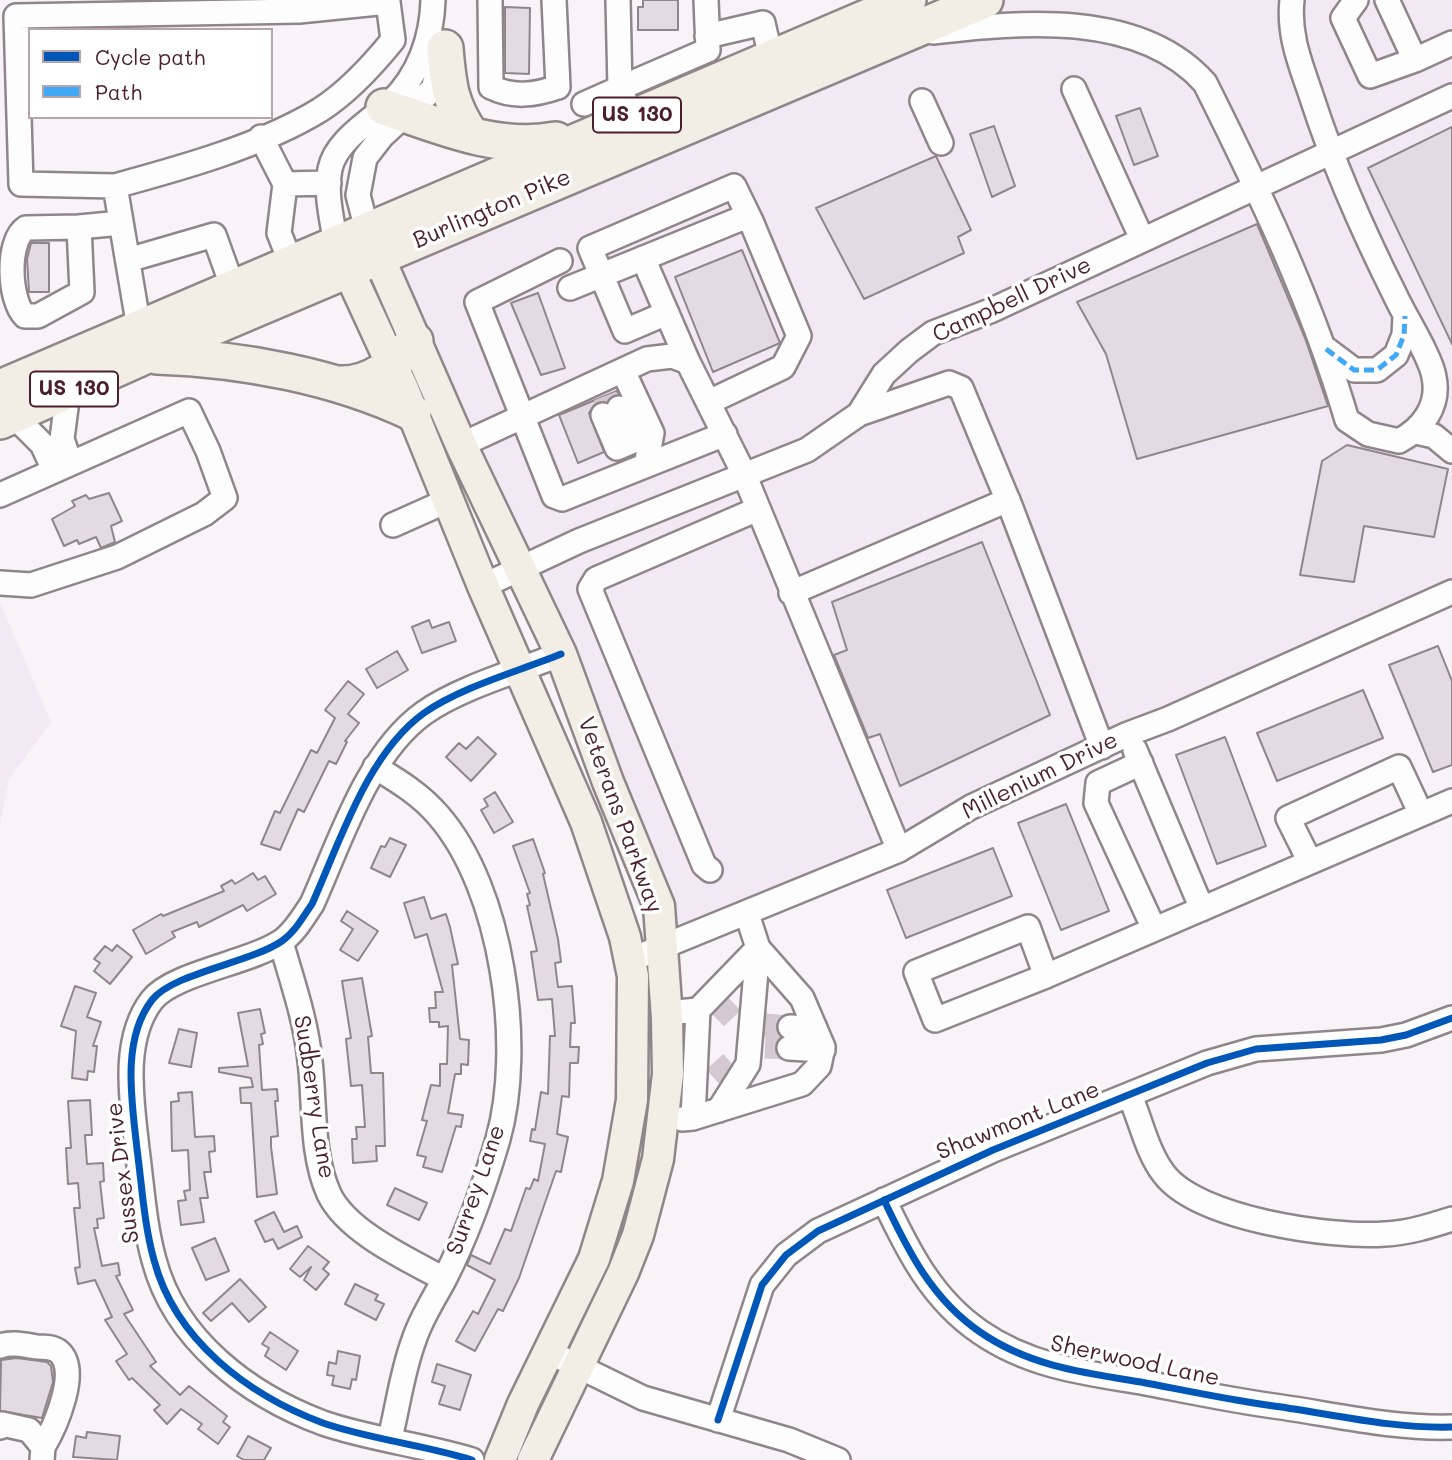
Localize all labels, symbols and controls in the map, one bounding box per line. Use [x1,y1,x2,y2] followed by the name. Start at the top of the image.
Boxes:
[28,28,273,119] legend
[95,43,205,70] text: Cycle path
[95,78,142,105] text: Path
[593,97,681,132] road number: US 130
[409,163,575,255] street label: Burlington Pike
[928,251,1096,349] street label: Campbell Drive
[30,372,118,406] road number: US 130
[572,713,668,917] street label: Veterans Parkway
[958,726,1122,826] street label: Millenium Drive
[287,1013,341,1181] street label: Sudberry Lane
[932,1076,1104,1166] street label: Shawmont Lane
[101,1101,145,1245] street label: Sussex Drive
[441,1121,511,1259] street label: Surrey Lane
[1048,1330,1222,1392] street label: Sherwood Lane

